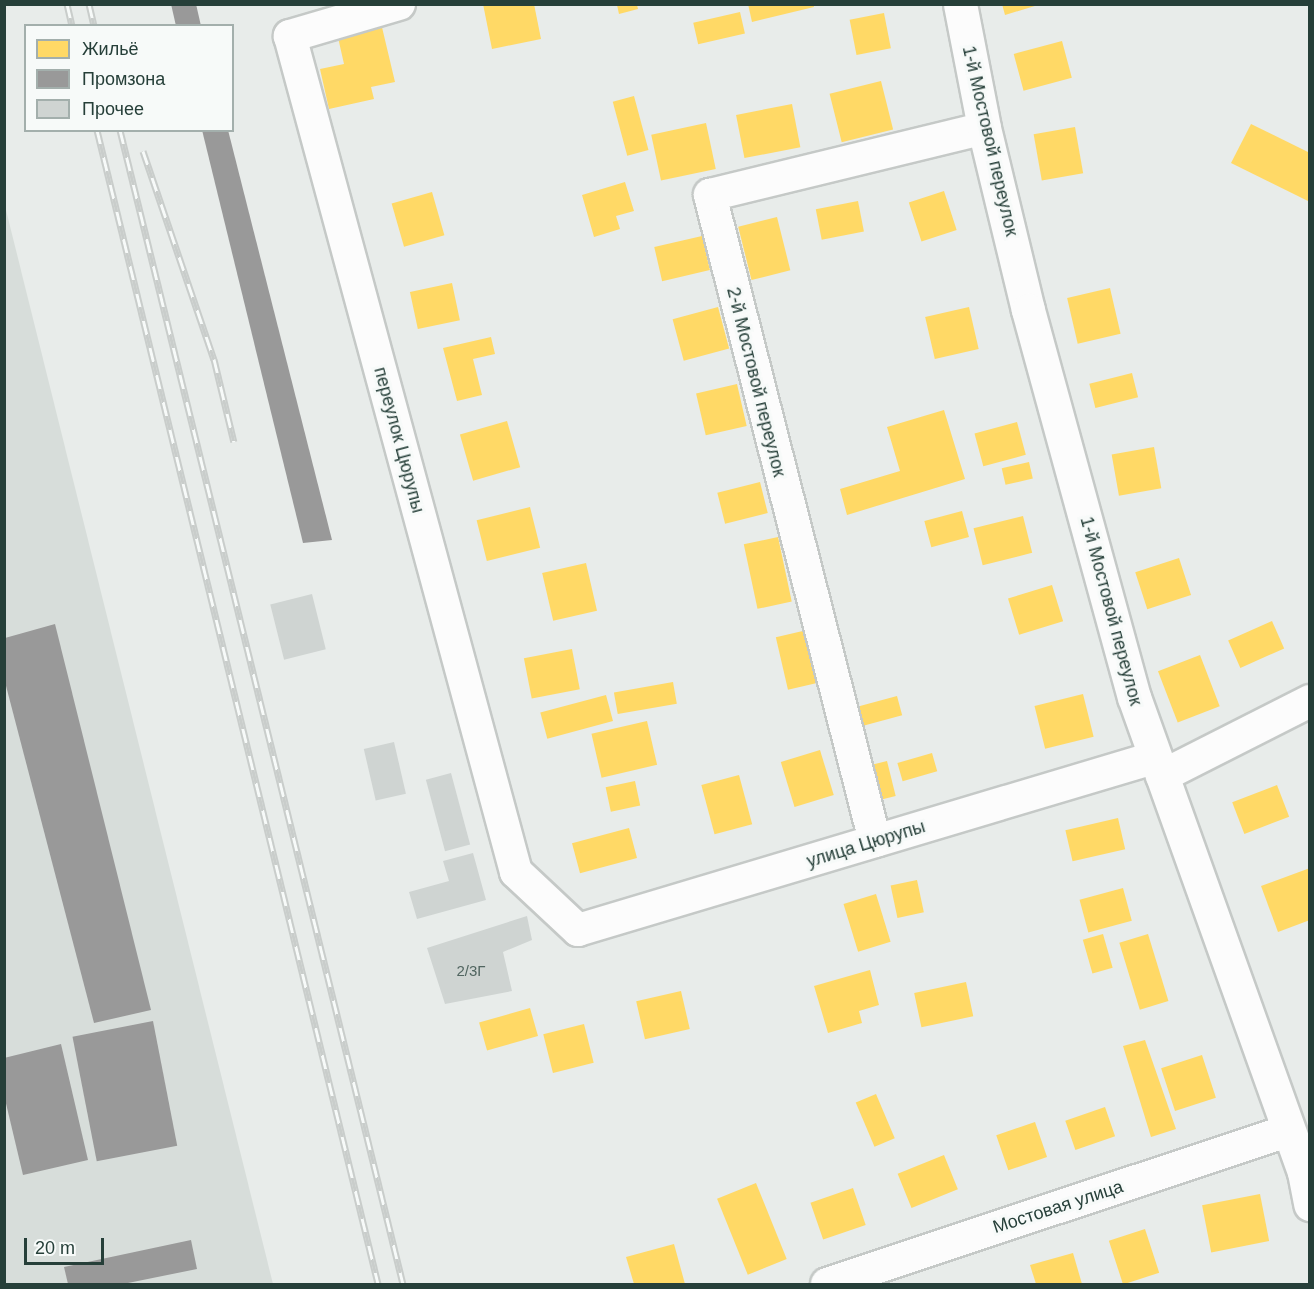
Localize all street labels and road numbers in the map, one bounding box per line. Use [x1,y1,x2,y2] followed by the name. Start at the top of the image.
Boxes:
[958,44,1022,238] street label: 1-й Мостовой переулок
[722,285,790,479] street label: 2-й Мостовой переулок
[369,365,429,515] street label: переулок Цюрупы
[1075,514,1147,708] street label: 1-й Мостовой переулок
[804,816,928,872] street label: улица Цюрупы
[990,1176,1126,1238] street label: Мостовая улица

